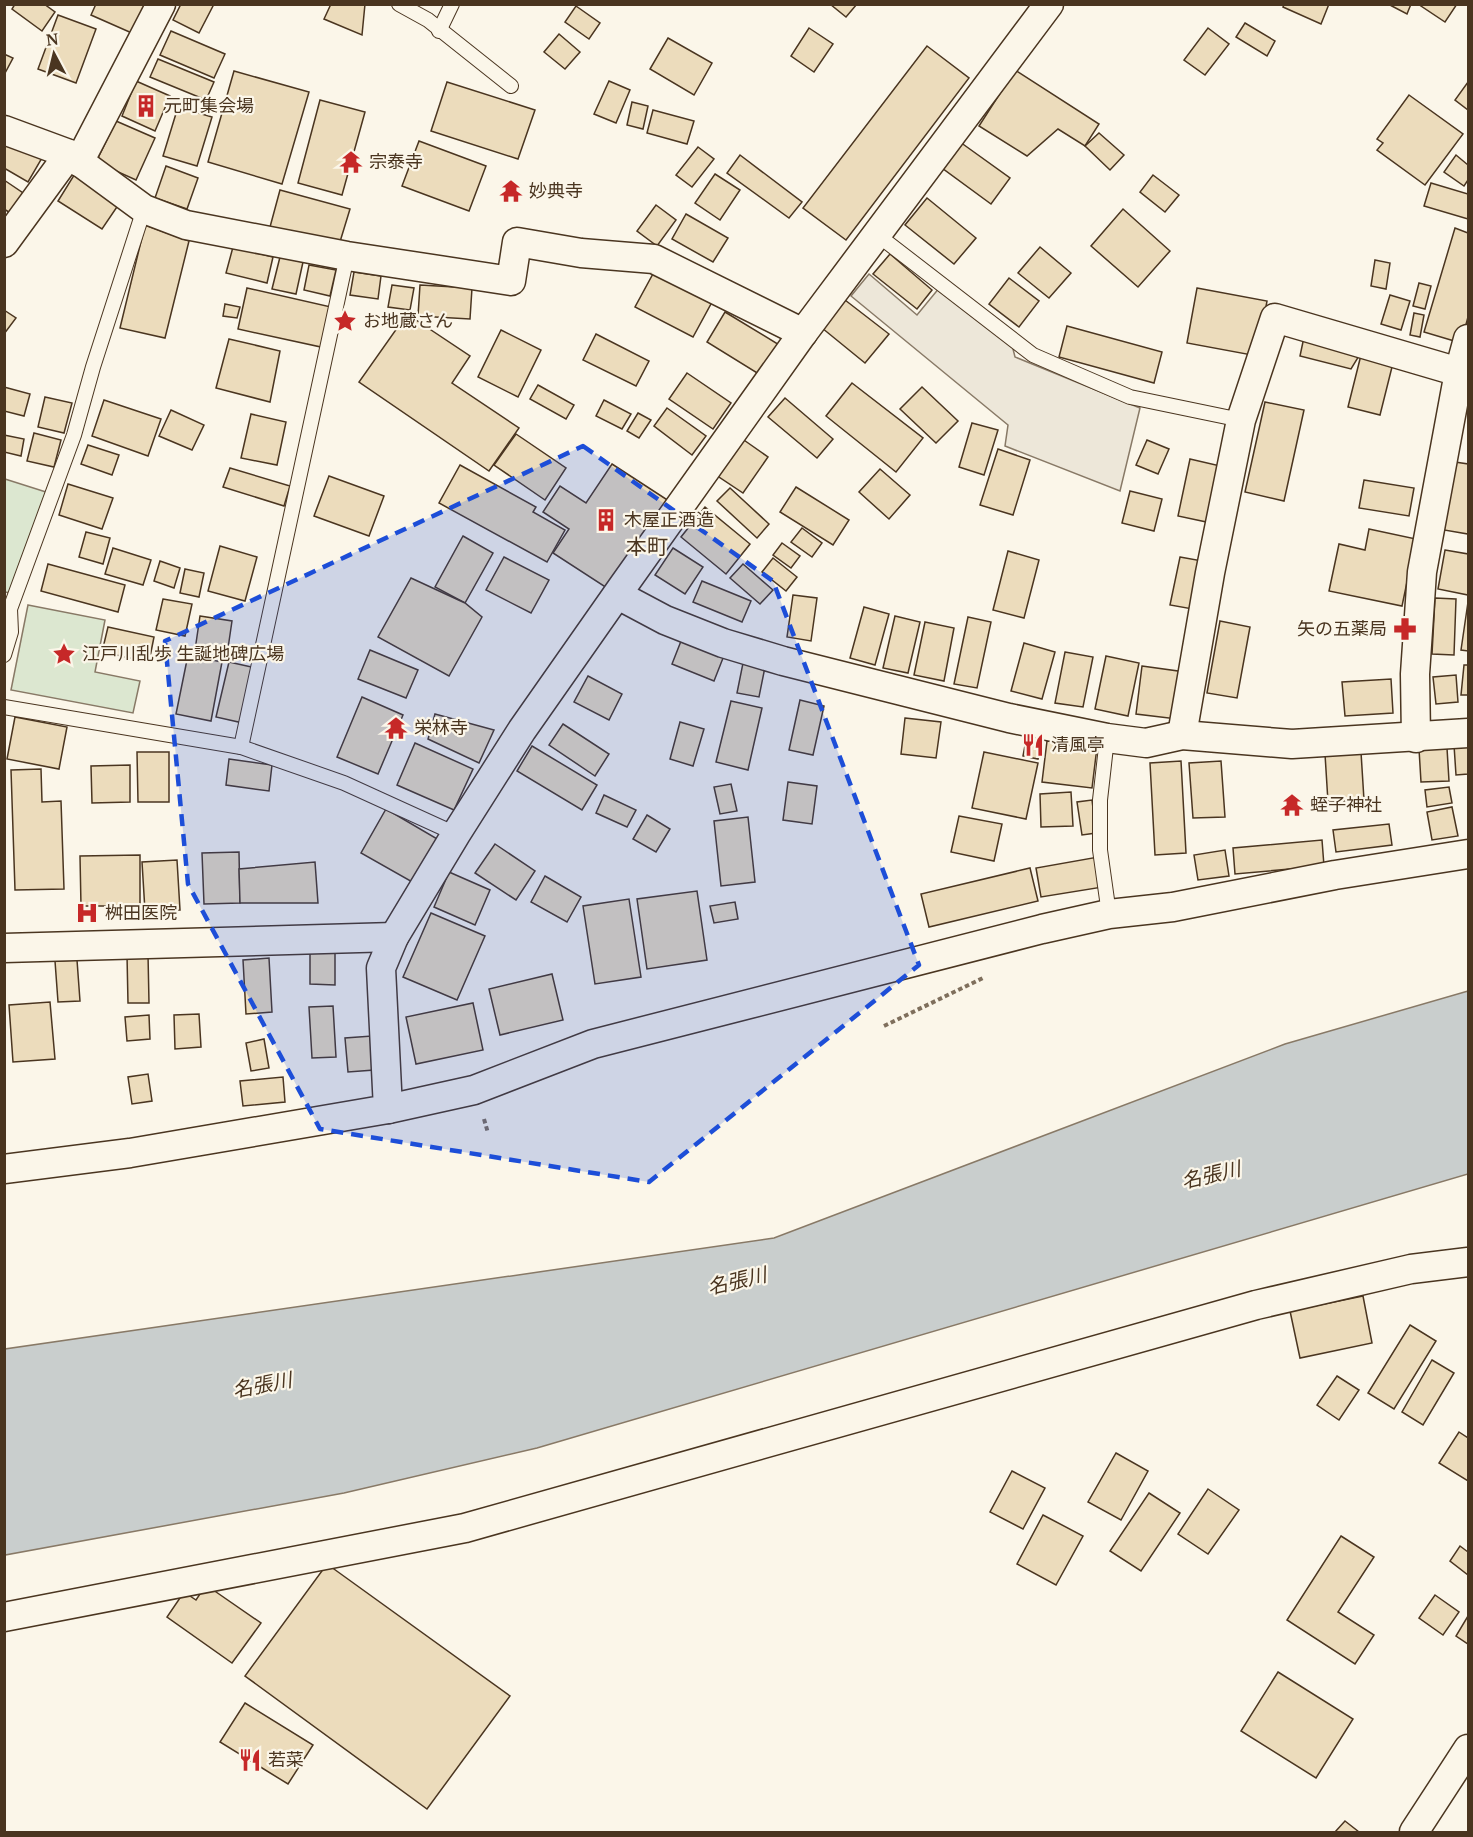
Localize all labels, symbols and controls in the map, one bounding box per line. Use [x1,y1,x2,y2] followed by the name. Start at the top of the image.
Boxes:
[24,24,84,84] north arrow
[45,27,60,51] text: N
[133,93,159,119] building icon: 元町集会場
[164,93,254,117] place label: 元町集会場
[338,149,364,175] temple icon: 宗泰寺
[369,149,423,173] place label: 宗泰寺
[498,178,524,204] temple icon: 妙典寺
[529,178,583,202] place label: 妙典寺
[332,308,358,334] place icon: お地蔵さん
[363,308,453,332] place label: お地蔵さん
[593,507,619,533] building icon: 木屋正酒造
[624,507,714,531] place label: 木屋正酒造
[626,532,668,560] district label: 本町
[1297,616,1387,640] place label: 矢の五薬局
[1392,616,1418,642] pharmacy icon: 矢の五薬局
[51,641,77,667] place icon: 江戸川乱歩 生誕地碑広場
[82,641,284,665] place label: 江戸川乱歩 生誕地碑広場
[383,715,409,741] temple icon: 栄林寺
[414,715,468,739] place label: 栄林寺
[1020,732,1046,758] restaurant icon: 清風亭
[1051,732,1105,756] place label: 清風亭
[1279,792,1305,818] temple icon: 蛭子神社
[1310,792,1382,816] place label: 蛭子神社
[74,900,100,926] hospital icon: 桝田医院
[105,900,177,924] place label: 桝田医院
[1179,1154,1245,1194] water label: 名張川
[705,1260,771,1300] water label: 名張川
[230,1365,296,1403] water label: 名張川
[237,1747,263,1773] restaurant icon: 若菜
[268,1747,304,1771] place label: 若菜

